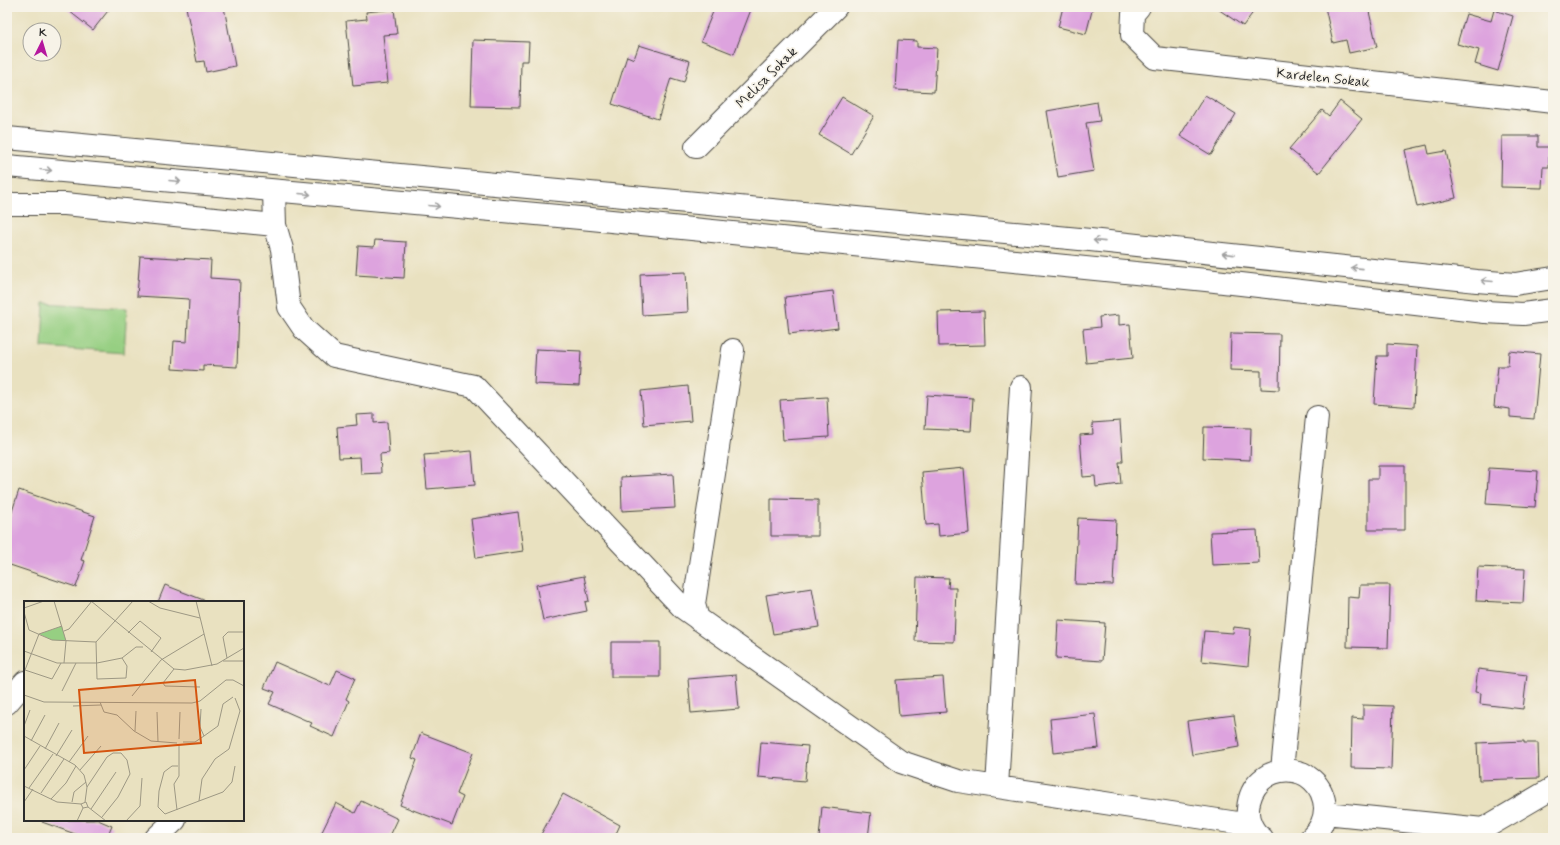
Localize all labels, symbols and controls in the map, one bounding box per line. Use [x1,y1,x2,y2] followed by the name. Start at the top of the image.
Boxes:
[22,22,62,62] north arrow
[38,26,47,40] text: K
[732,43,801,112] street label: Melisa Sokak
[1275,64,1370,92] street label: Kardelen Sokak
[39,166,52,173] one-way arrow
[168,177,181,184] one-way arrow
[298,190,311,198] one-way arrow
[427,202,440,209] one-way arrow
[1093,237,1106,245] one-way arrow
[1222,251,1235,258] one-way arrow
[1351,264,1364,272] one-way arrow
[1481,278,1494,285] one-way arrow
[24,601,244,821] inset map

